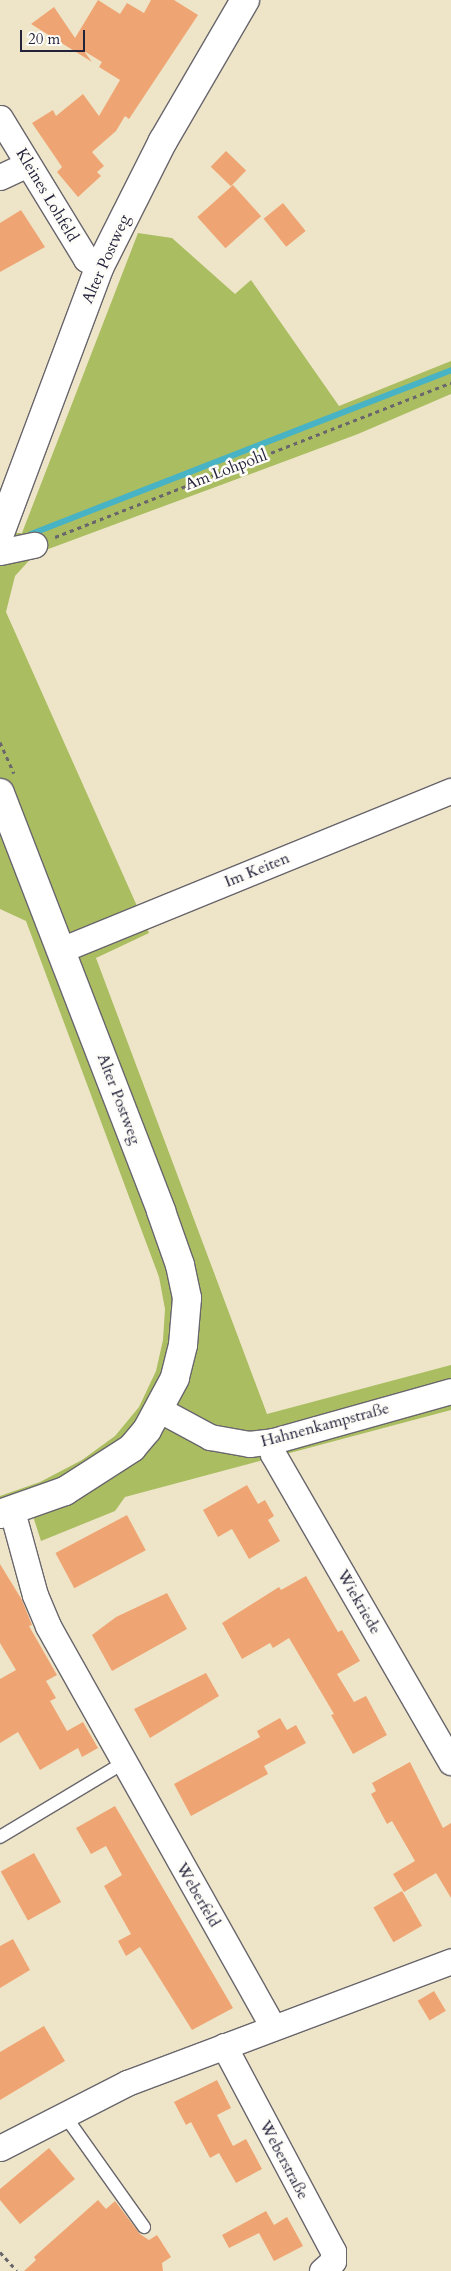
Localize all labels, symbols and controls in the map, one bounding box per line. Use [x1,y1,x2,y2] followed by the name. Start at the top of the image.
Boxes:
[22,20,88,52] scale bar
[28,29,60,49] text: 20 m
[12,145,82,245] street label: Kleines Lohfeld
[78,211,134,307] street label: Alter Postweg
[182,446,270,494] street label: Am Lohpohl
[222,848,292,892] street label: Im Keiten
[93,1051,145,1147] street label: Alter Postweg
[259,1399,391,1451] street label: Hahnenkampstraße
[333,1566,385,1638] street label: Wiekriede
[172,1859,224,1931] street label: Weberfeld
[255,2117,313,2203] street label: Weberstraße

